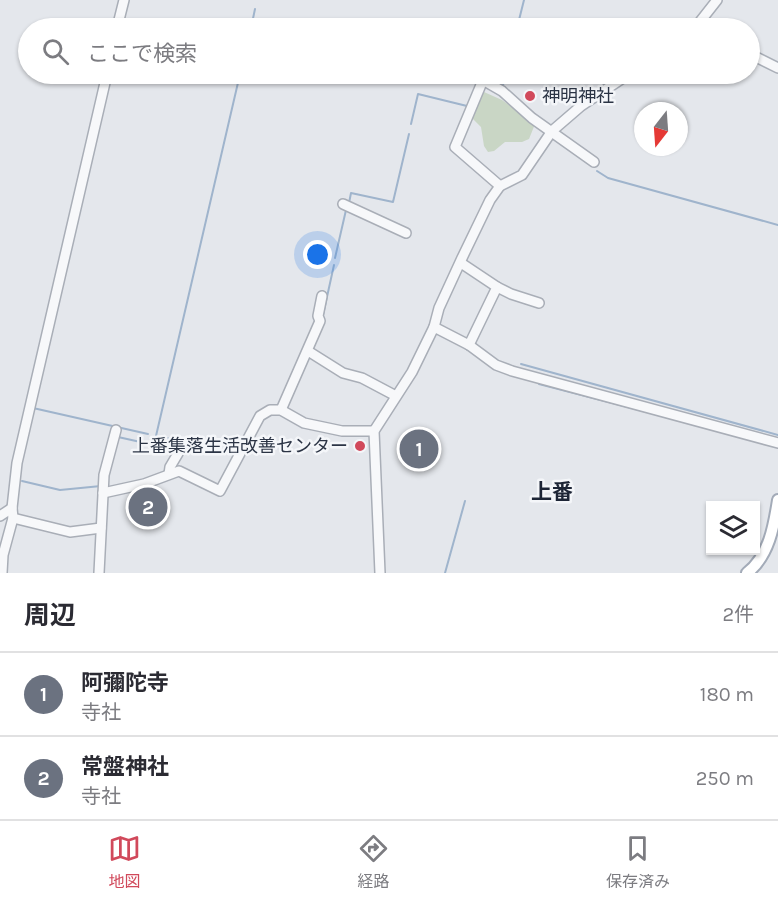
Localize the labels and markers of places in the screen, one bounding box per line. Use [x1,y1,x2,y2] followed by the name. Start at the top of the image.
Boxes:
[542,85,614,107] place label: 神明神社
[523,89,537,103] marker: 神明神社
[400,426,438,472] pin: 1
[132,435,348,457] place label: 上番集落生活改善センター
[353,439,367,453] marker: 上番集落生活改善センター
[128,484,168,530] pin: 2

